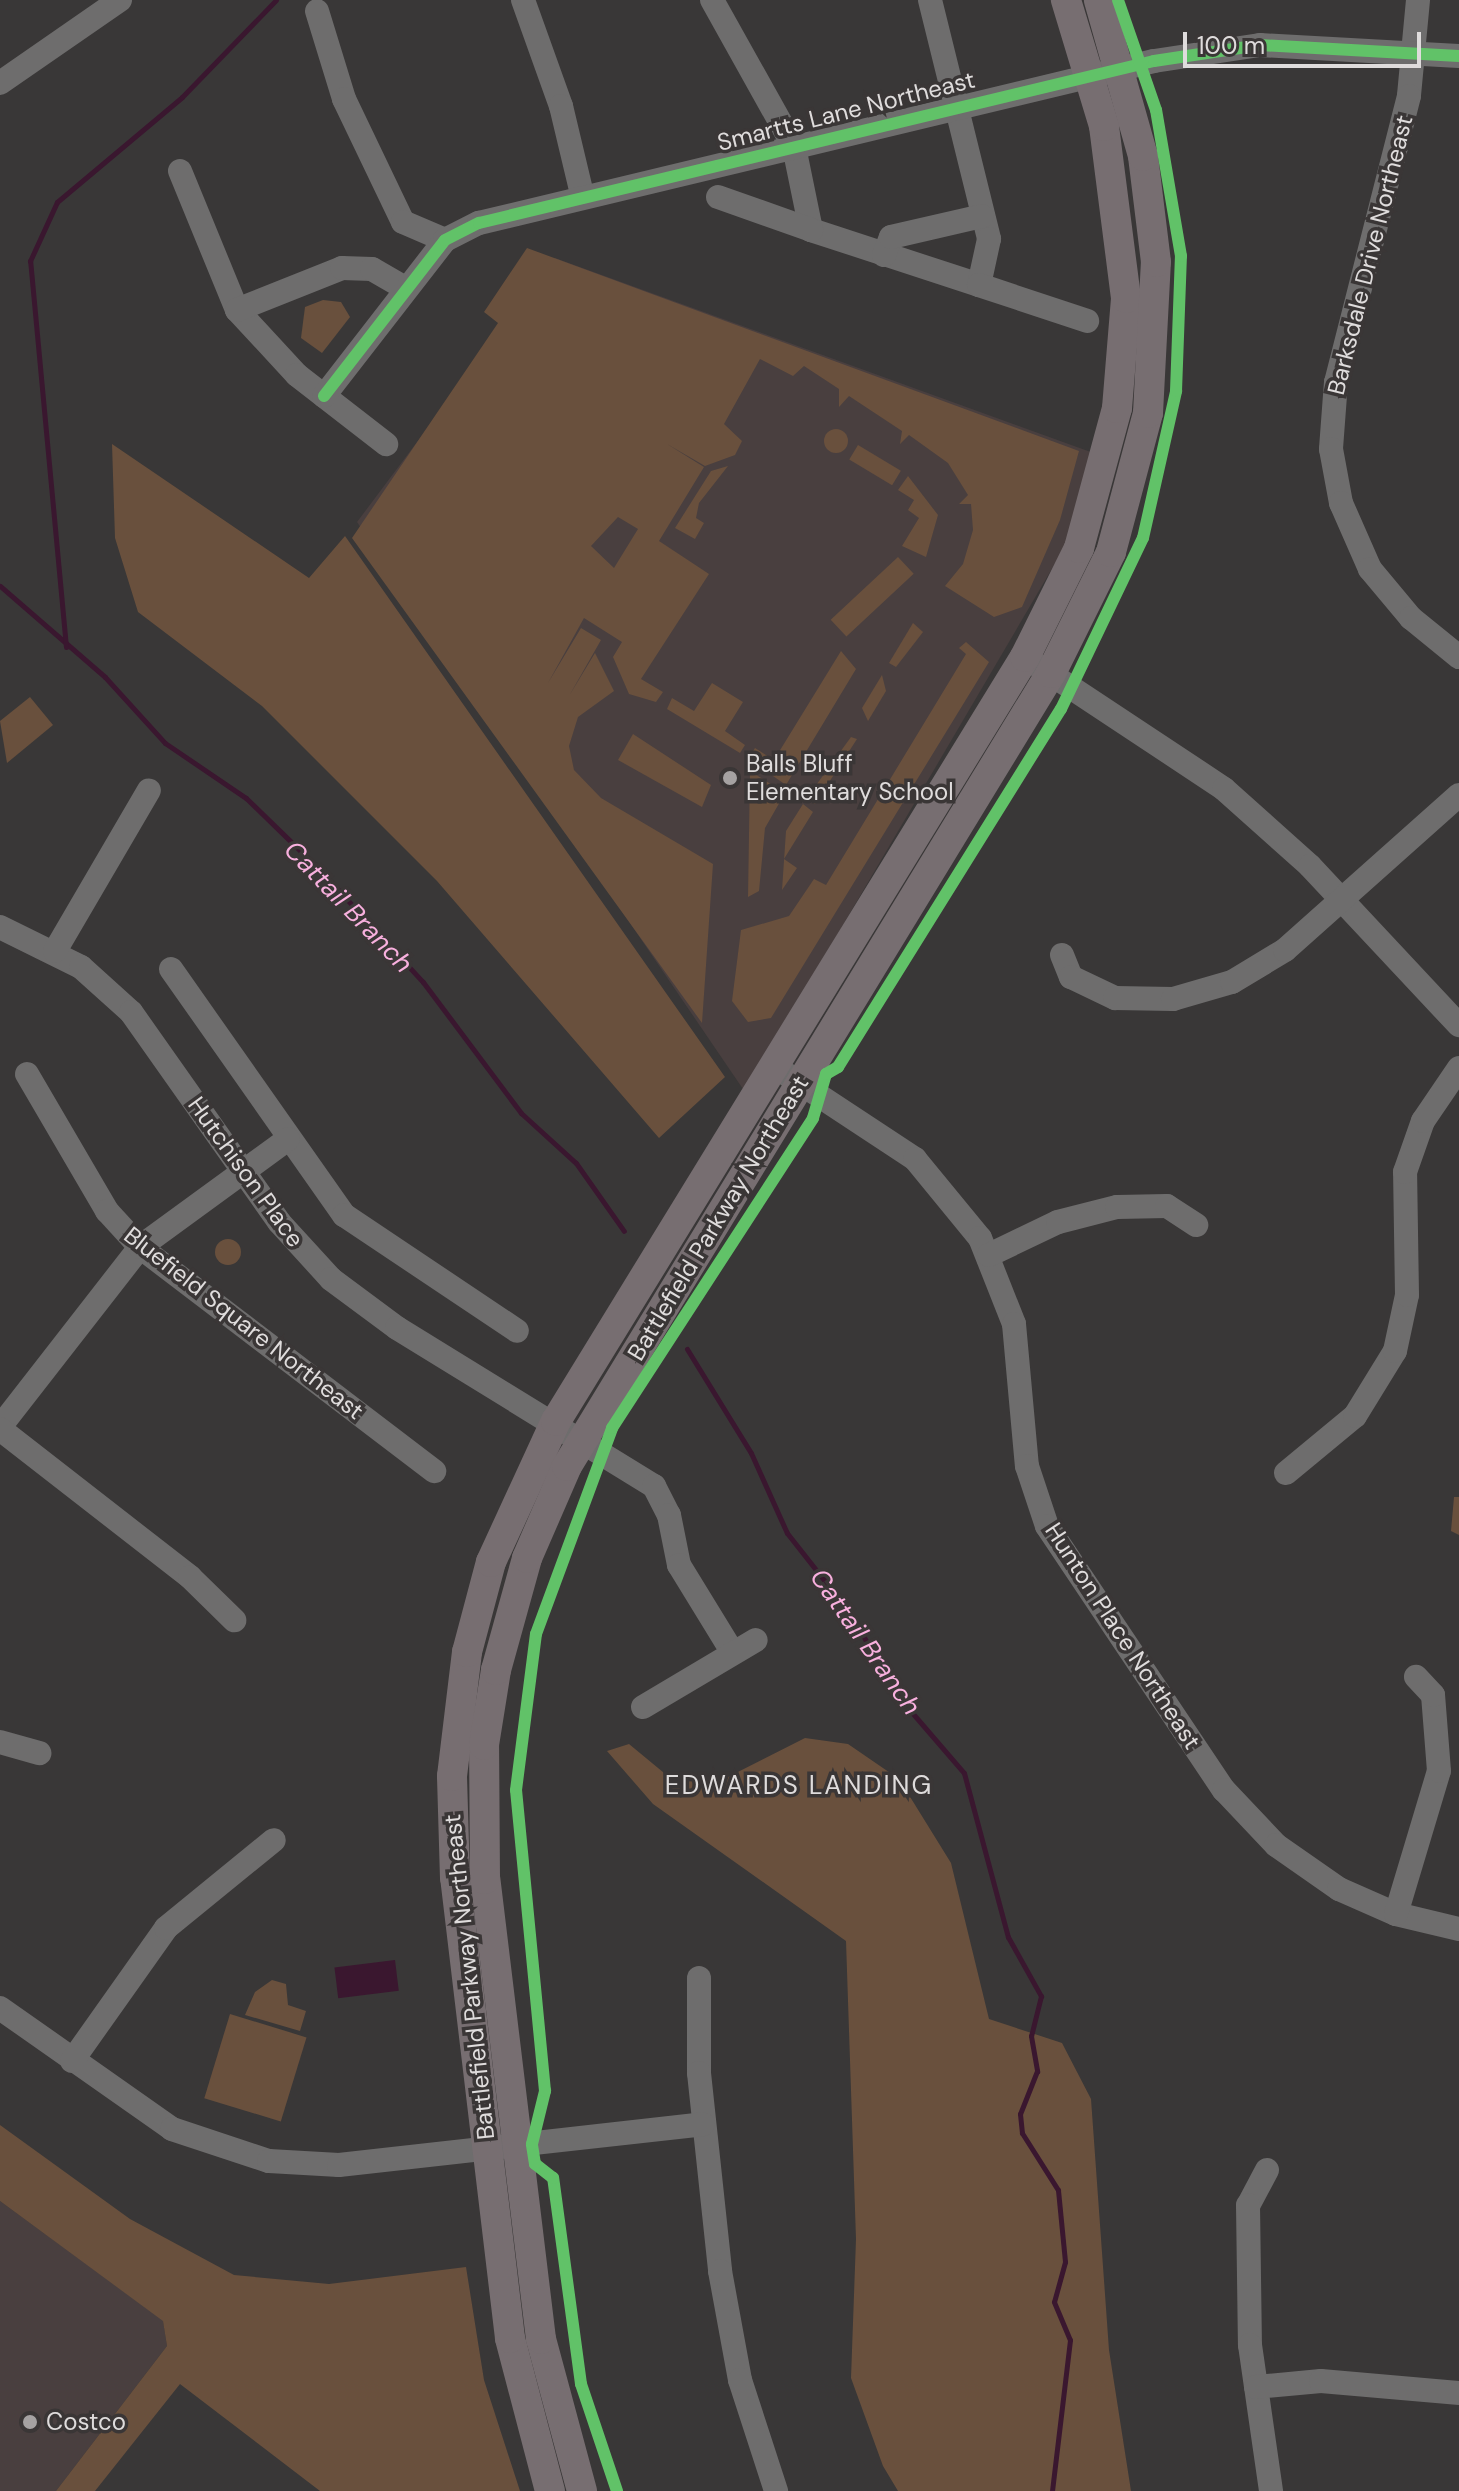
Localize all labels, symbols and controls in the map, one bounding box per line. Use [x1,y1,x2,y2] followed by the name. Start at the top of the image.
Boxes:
[1187,16,1425,66] scale bar
[1197,30,1265,61] text: 100 m
[714,65,978,157] street label: Smartts Lane Northeast
[1321,112,1419,398] street label: Barksdale Drive Northeast
[746,750,954,806] place label: Balls Bluff Elementary School
[721,769,739,787] marker: Balls Bluff Elementary School
[277,835,419,979] water label: Cattail Branch
[621,1070,815,1366] street label: Battlefield Parkway Northeast
[182,1091,310,1253] street label: Hutchison Place
[119,1221,369,1425] street label: Bluefield Square Northeast
[1039,1517,1207,1755] street label: Hunton Place Northeast
[803,1563,927,1721] water label: Cattail Branch
[665,1770,933,1802] district label: EDWARDS LANDING
[438,1813,500,2141] street label: Battlefield Parkway Northeast
[46,2408,126,2436] place label: Costco
[21,2413,39,2431] marker: Costco

